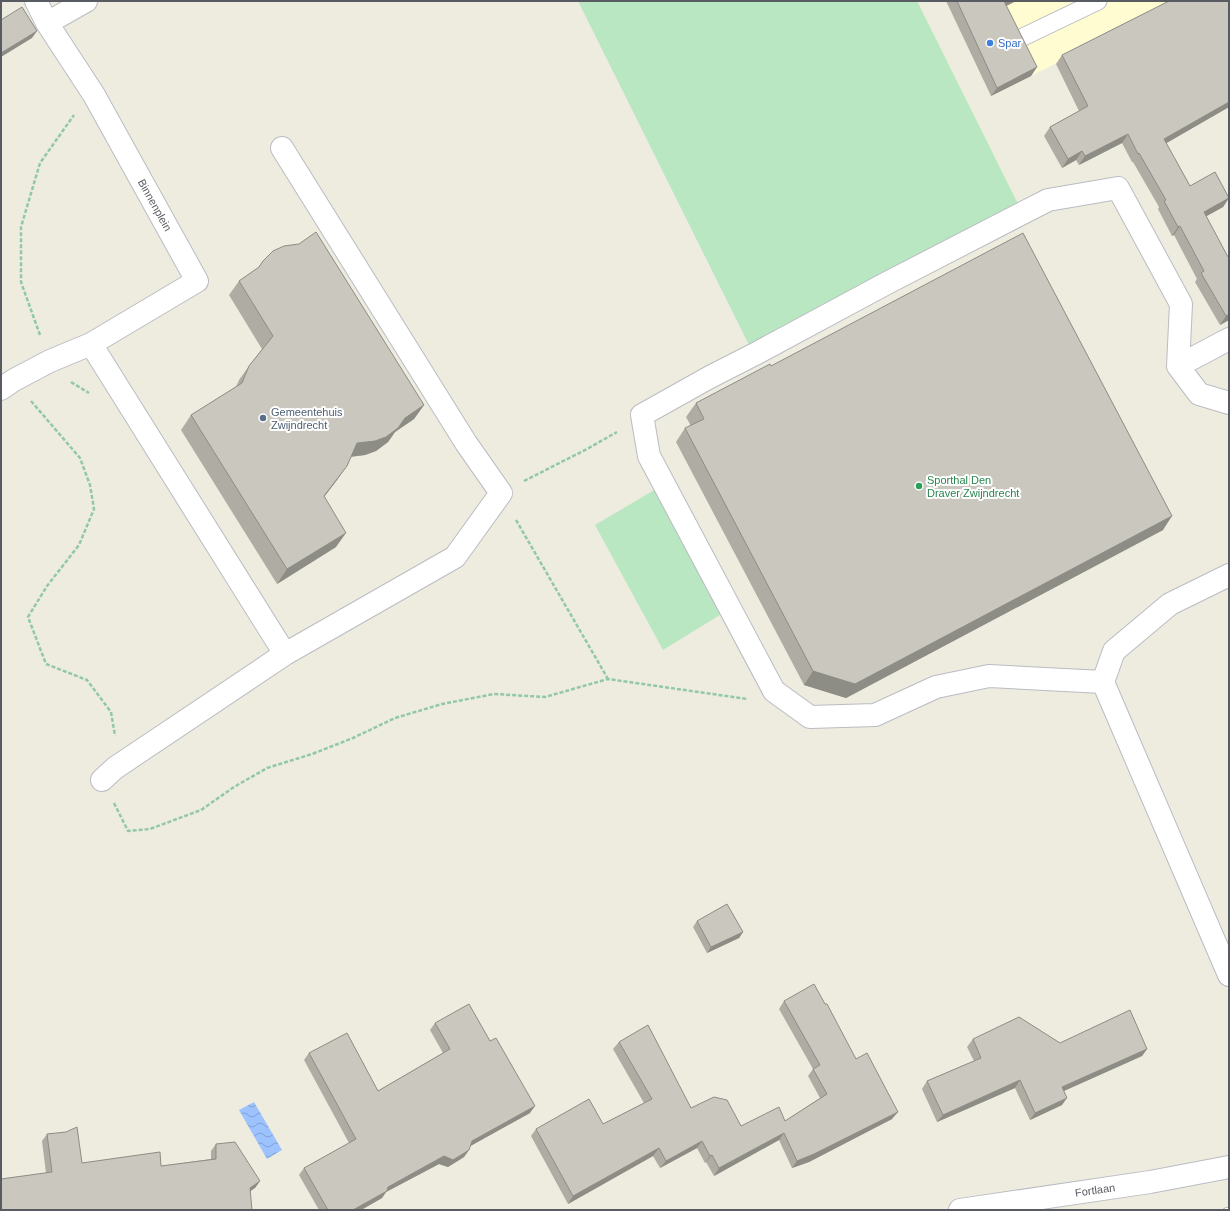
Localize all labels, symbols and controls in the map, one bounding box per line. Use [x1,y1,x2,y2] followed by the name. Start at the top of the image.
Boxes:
[998,37,1022,49] place label: Spar
[985,38,995,48] marker: Spar
[136,177,174,233] street label: Binnenplein
[271,406,343,431] place label: Gemeentehuis Zwijndrecht
[258,413,268,423] marker: Gemeentehuis Zwijndrecht
[927,474,1019,499] place label: Sporthal Den Draver Zwijndrecht
[914,481,924,491] marker: Sporthal Den Draver Zwijndrecht
[1074,1181,1116,1199] street label: Fortlaan

